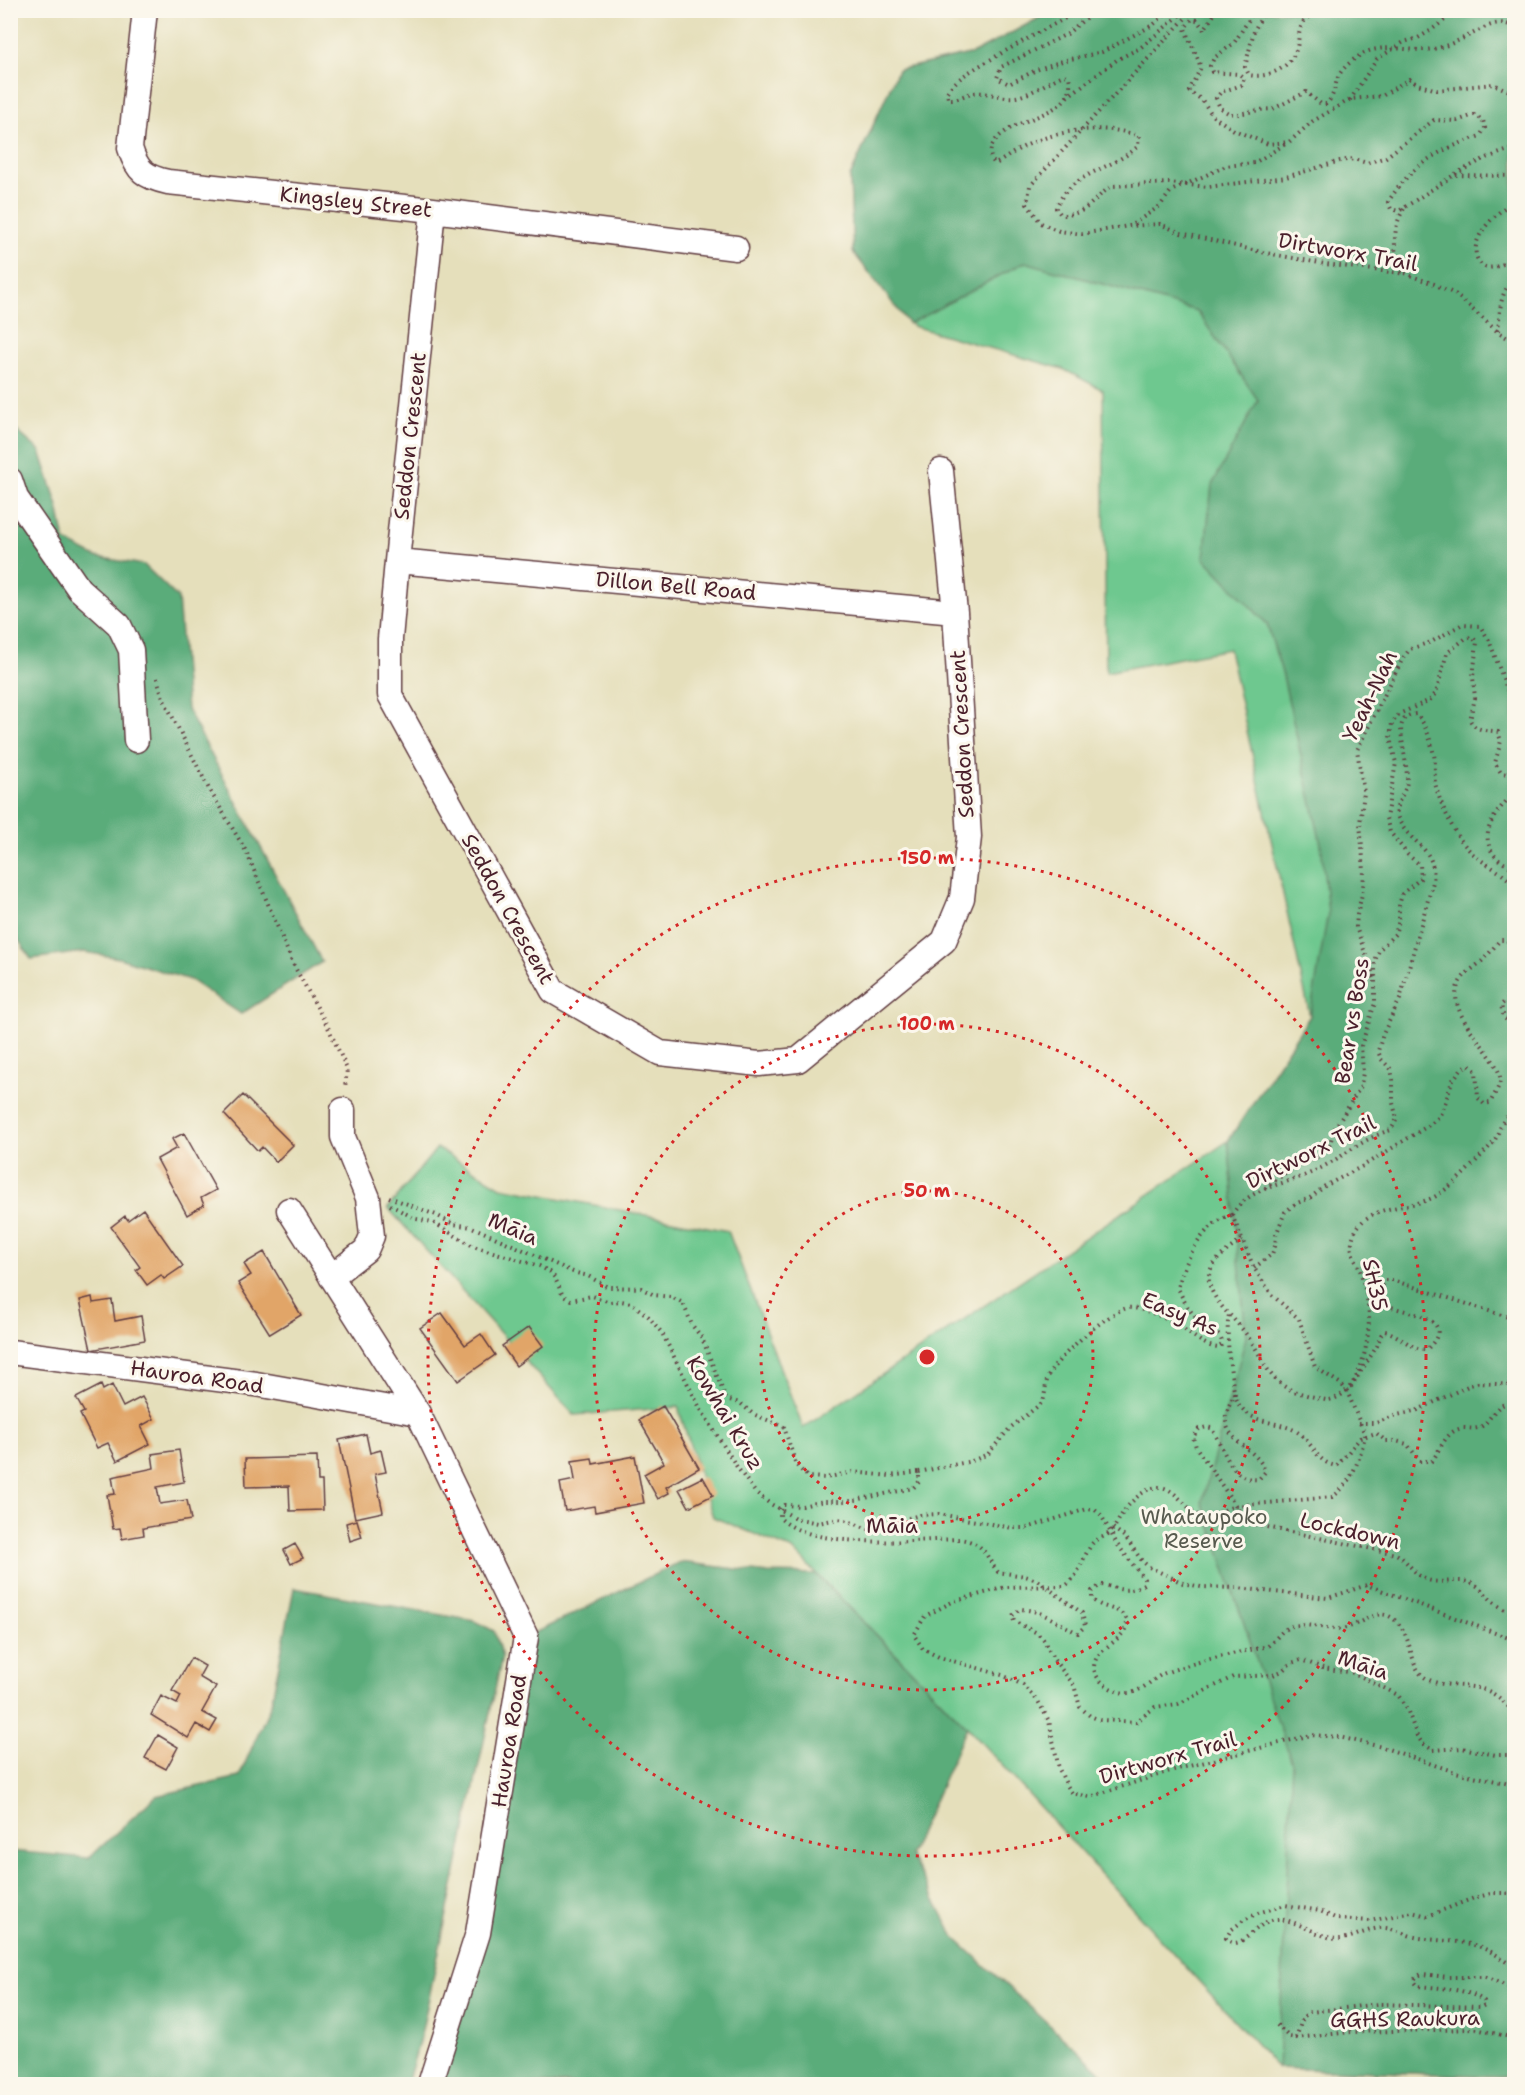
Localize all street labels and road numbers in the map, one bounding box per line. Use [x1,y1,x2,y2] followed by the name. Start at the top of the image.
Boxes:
[278,180,434,224] street label: Kingsley Street
[1276,226,1421,278] street label: Dirtworx Trail
[387,351,433,521] street label: Seddon Crescent
[595,565,757,607] street label: Dillon Bell Road
[1336,646,1404,746] street label: Yeah-Nah
[944,649,980,819] street label: Seddon Crescent
[455,829,561,989] street label: Seddon Crescent
[1328,956,1376,1086] street label: Bear vs Boss
[1241,1108,1381,1196] street label: Dirtworx Trail
[484,1206,542,1252] street label: Māia
[1356,1256,1394,1314] street label: SH35
[1137,1285,1223,1343] street label: Easy As
[680,1351,770,1475] street label: Kowhai Kruz
[129,1354,265,1400] street label: Hauroa Road
[1297,1506,1403,1556] street label: Lockdown
[866,1512,918,1540] street label: Māia
[1334,1643,1392,1687] street label: Māia
[485,1672,533,1810] street label: Hauroa Road
[1096,1725,1240,1791] street label: Dirtworx Trail
[1330,2004,1480,2034] street label: GGHS Raukura

